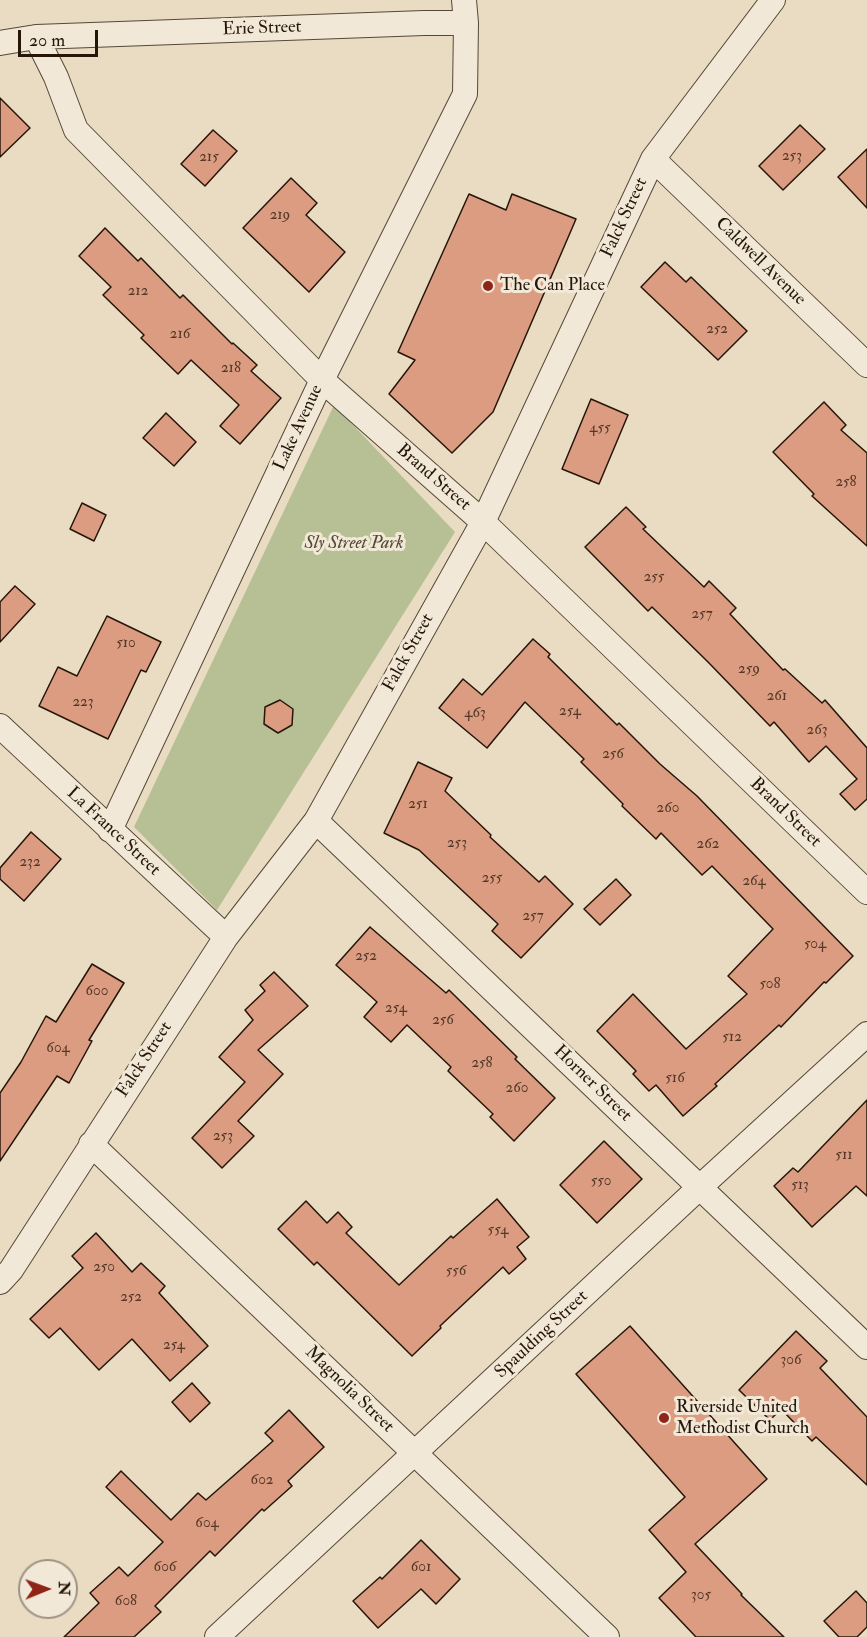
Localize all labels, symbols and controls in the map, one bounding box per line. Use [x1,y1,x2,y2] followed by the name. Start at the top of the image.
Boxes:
[222,17,302,41] street label: Erie Street
[21,18,100,56] scale bar
[29,29,65,52] text: 20 m
[782,148,802,166] house number: 253
[199,149,219,167] house number: 215
[597,175,653,261] street label: Falck Street
[270,207,290,225] house number: 219
[710,213,810,311] street label: Caldwell Avenue
[500,275,605,297] place label: The Can Place
[481,279,495,293] marker: The Can Place
[128,283,148,301] house number: 212
[706,321,728,339] house number: 252
[170,326,190,344] house number: 216
[221,360,241,378] house number: 218
[270,382,328,474] street label: Lake Avenue
[589,420,611,438] house number: 455
[392,440,474,516] street label: Brand Street
[835,474,857,492] house number: 258
[304,533,404,555] park label: Sly Street Park
[644,569,664,587] house number: 255
[691,606,713,624] house number: 257
[379,610,439,696] street label: Falck Street
[116,635,136,653] house number: 510
[738,661,760,679] house number: 259
[767,688,787,706] house number: 261
[73,694,93,712] house number: 223
[559,703,581,721] house number: 254
[464,705,486,723] house number: 463
[807,722,827,740] house number: 263
[602,746,624,764] house number: 256
[745,774,825,852] street label: Brand Street
[62,783,164,881] street label: La France Street
[408,796,428,814] house number: 251
[657,800,679,818] house number: 260
[447,835,467,853] house number: 253
[697,836,719,854] house number: 262
[20,854,40,872] house number: 232
[482,870,502,888] house number: 255
[742,873,766,891] house number: 264
[522,908,544,926] house number: 257
[804,936,826,954] house number: 504
[355,948,377,966] house number: 252
[759,976,781,994] house number: 508
[86,983,108,1001] house number: 600
[385,1000,407,1018] house number: 254
[432,1012,454,1030] house number: 256
[113,1018,177,1102] street label: Falck Street
[722,1029,742,1047] house number: 512
[46,1040,70,1058] house number: 604
[548,1041,636,1127] street label: Horner Street
[471,1055,493,1073] house number: 258
[665,1070,685,1088] house number: 516
[506,1080,528,1098] house number: 260
[213,1128,233,1146] house number: 253
[835,1147,853,1165] house number: 511
[591,1173,611,1191] house number: 550
[791,1177,809,1195] house number: 513
[488,1222,508,1240] house number: 554
[93,1259,115,1277] house number: 250
[446,1263,466,1281] house number: 556
[491,1286,593,1384] street label: Spaulding Street
[120,1289,142,1307] house number: 252
[163,1337,185,1355] house number: 254
[300,1342,398,1438] street label: Magnolia Street
[780,1352,802,1370] house number: 306
[676,1397,809,1440] place label: Riverside United Methodist Church
[657,1411,671,1425] marker: Riverside United Methodist Church
[251,1472,273,1490] house number: 602
[195,1515,219,1533] house number: 604
[18,1559,78,1619] north arrow
[154,1559,176,1577] house number: 606
[411,1559,431,1577] house number: 601
[54,1581,74,1596] text: N
[691,1587,711,1605] house number: 305
[115,1593,137,1611] house number: 608

